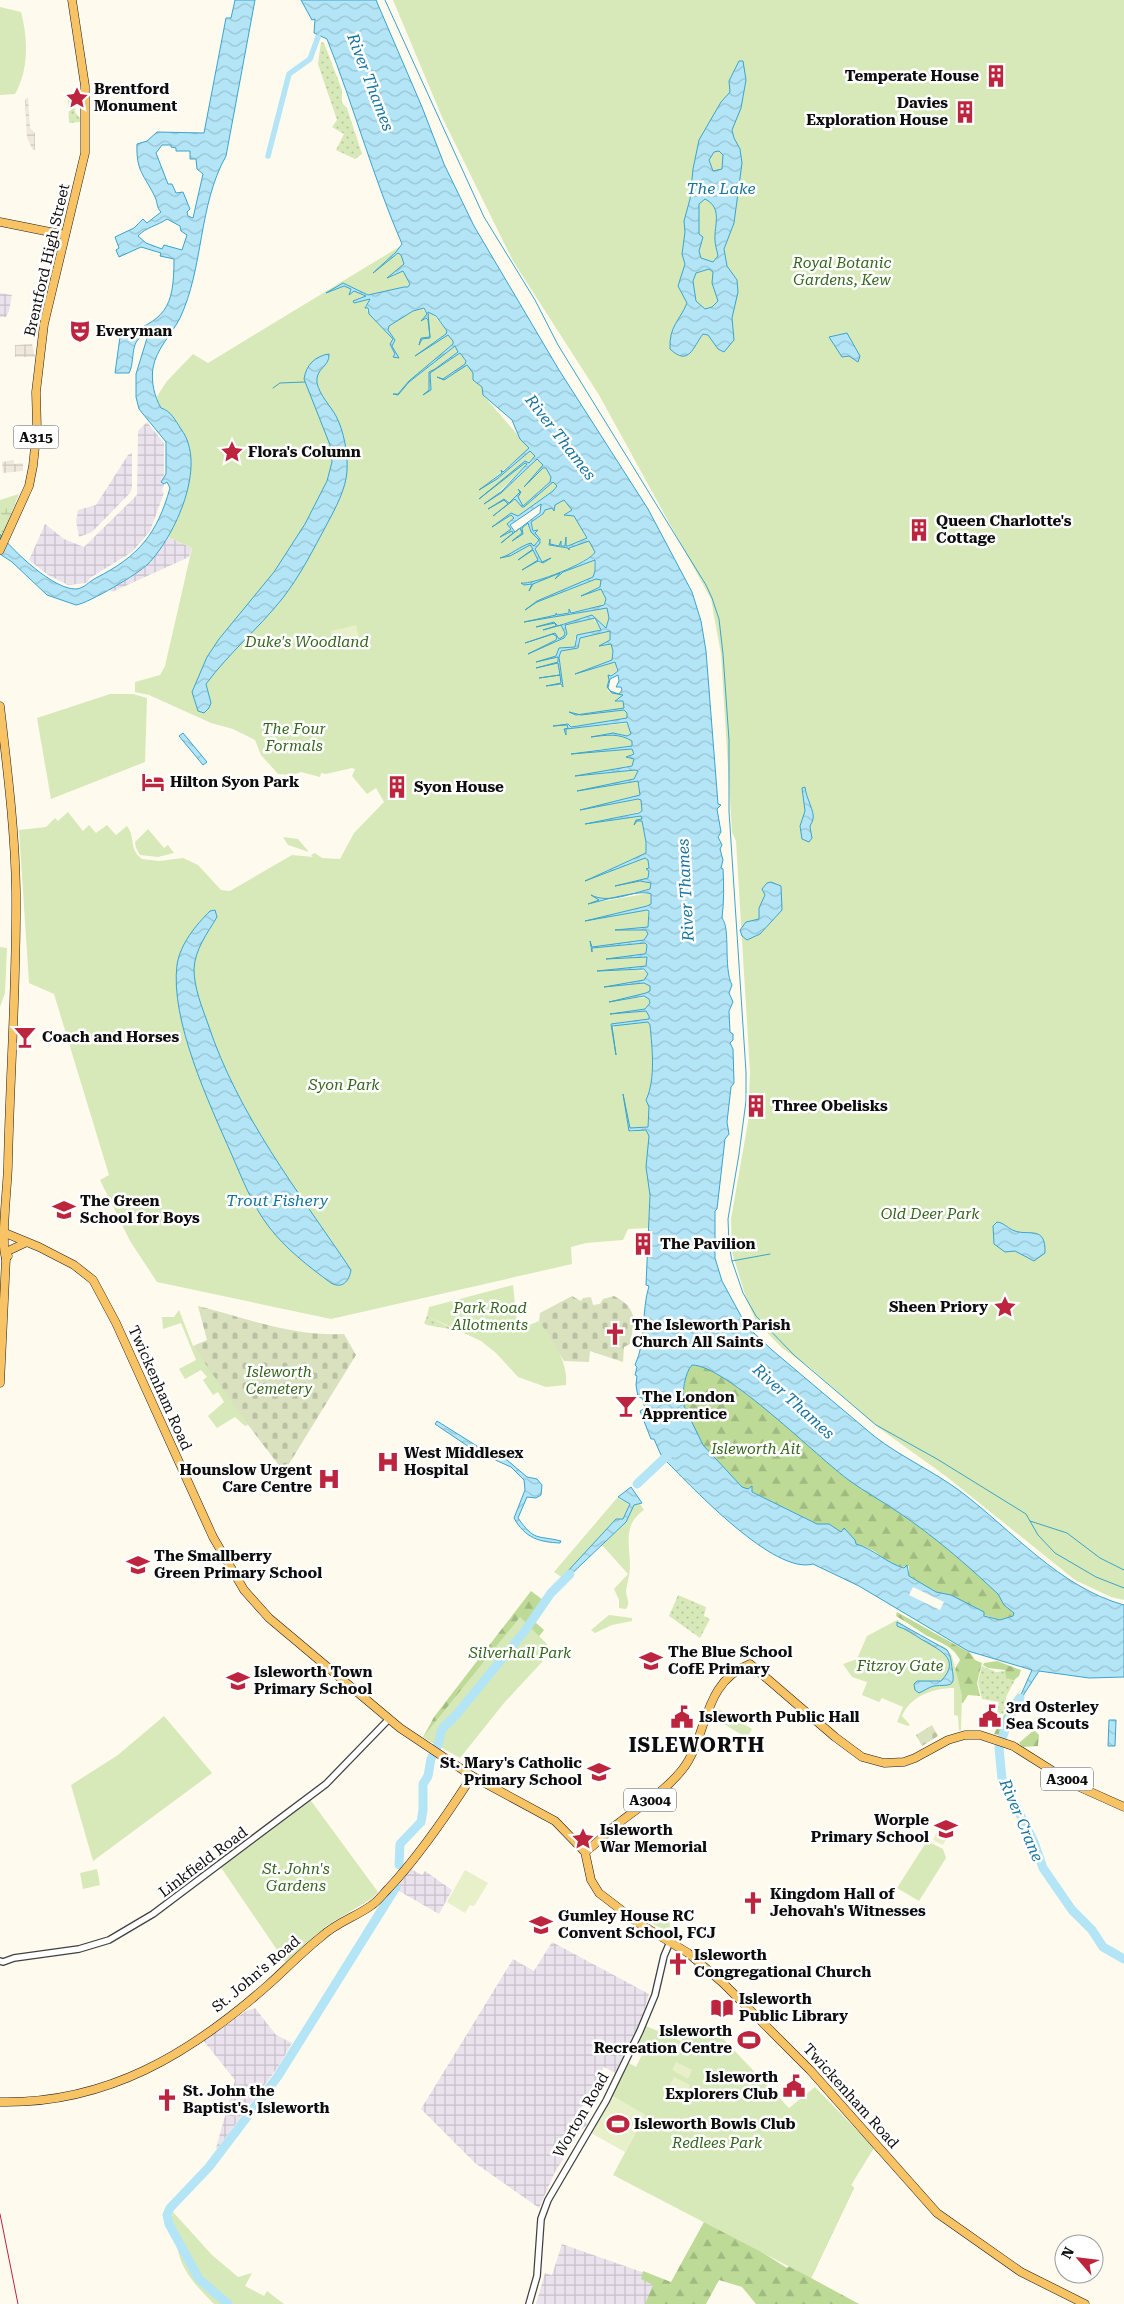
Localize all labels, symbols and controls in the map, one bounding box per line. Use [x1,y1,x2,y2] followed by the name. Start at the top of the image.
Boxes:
[343,30,398,134] water label: River Thames
[983,63,1009,89] building icon: Temperate House
[845,67,979,85] place label: Temperate House
[94,80,177,115] place label: Brentford Monument
[64,85,90,111] place icon: Brentford Monument
[806,94,948,129] place label: Davies Exploration House
[952,99,978,125] building icon: Davies Exploration House
[686,179,756,198] water label: The Lake
[21,181,73,338] street label: Brentford High Street
[792,254,891,289] park label: Royal Botanic Gardens, Kew
[67,318,93,344] theatre icon: Everyman
[96,322,172,340] place label: Everyman
[521,390,600,484] water label: River Thames
[14,426,58,448] road number: A315
[219,439,245,465] place icon: Flora's Column
[248,443,361,461] place label: Flora's Column
[936,512,1072,547] place label: Queen Charlotte's Cottage
[906,517,932,543] building icon: Queen Charlotte's Cottage
[244,633,369,651] park label: Duke's Woodland
[262,720,327,755] park label: The Four Formals
[140,769,166,795] hotel icon: Hilton Syon Park
[170,773,300,791] place label: Hilton Syon Park
[384,774,410,800] building icon: Syon House
[414,778,504,796] place label: Syon House
[673,838,698,943] water label: River Thames
[12,1024,38,1050] bar icon: Coach and Horses
[42,1028,179,1046] place label: Coach and Horses
[308,1076,380,1094] park label: Syon Park
[743,1093,769,1119] building icon: Three Obelisks
[772,1097,888,1115] place label: Three Obelisks
[226,1191,329,1210] water label: Trout Fishery
[80,1192,200,1227] place label: The Green School for Boys
[51,1197,77,1223] school or university icon: The Green School for Boys
[881,1205,980,1223] park label: Old Deer Park
[630,1231,656,1257] building icon: The Pavilion
[660,1235,756,1253] place label: The Pavilion
[992,1294,1018,1320] place icon: Sheen Priory
[889,1298,988,1316] place label: Sheen Priory
[451,1299,528,1334] park label: Park Road Allotments
[632,1316,790,1351] place label: The Isleworth Parish Church All Saints
[602,1321,628,1347] church icon: The Isleworth Parish Church All Saints
[124,1323,196,1453] street label: Twickenham Road
[748,1359,838,1443] water label: River Thames
[245,1363,312,1398] park label: Isleworth Cemetery
[642,1388,735,1423] place label: The London Apprentice
[613,1393,639,1419] bar icon: The London Apprentice
[710,1440,801,1458] park label: Isleworth Ait
[404,1444,524,1479] place label: West Middlesex Hospital
[375,1449,401,1475] hospital icon: West Middlesex Hospital
[180,1461,312,1496] place label: Hounslow Urgent Care Centre
[316,1466,342,1492] hospital icon: Hounslow Urgent Care Centre
[154,1547,322,1582] place label: The Smallberry Green Primary School
[125,1552,151,1578] school or university icon: The Smallberry Green Primary School
[668,1643,792,1678] place label: The Blue School CofE Primary
[468,1644,572,1662] park label: Silverhall Park
[638,1648,664,1674] school or university icon: The Blue School CofE Primary
[856,1657,944,1675] park label: Fitzroy Gate
[254,1663,373,1698] place label: Isleworth Town Primary School
[225,1668,251,1694] school or university icon: Isleworth Town Primary School
[1006,1698,1099,1733] place label: 3rd Osterley Sea Scouts
[977,1703,1003,1729] public building icon: 3rd Osterley Sea Scouts
[669,1704,695,1730] public building icon: Isleworth Public Hall
[699,1708,860,1726] place label: Isleworth Public Hall
[629,1733,765,1757] district label: ISLEWORTH
[440,1754,582,1789] place label: St. Mary's Catholic Primary School
[586,1759,612,1785] school or university icon: St. Mary's Catholic Primary School
[1041,1768,1093,1790] road number: A3004
[995,1775,1047,1864] water label: River Crane
[624,1788,676,1812] road number: A3004
[811,1811,929,1846] place label: Worple Primary School
[933,1816,959,1842] school or university icon: Worple Primary School
[600,1821,707,1856] place label: Isleworth War Memorial
[155,1823,251,1901] street label: Linkfield Road
[570,1826,596,1852] place icon: Isleworth War Memorial
[261,1860,330,1895] park label: St. John's Gardens
[770,1885,926,1920] place label: Kingdom Hall of Jehovah's Witnesses
[740,1890,766,1916] church icon: Kingdom Hall of Jehovah's Witnesses
[558,1907,716,1942] place label: Gumley House RC Convent School, FCJ
[528,1912,554,1938] school or university icon: Gumley House RC Convent School, FCJ
[208,1932,304,2016] street label: St. John's Road
[694,1946,871,1981] place label: Isleworth Congregational Church
[665,1951,691,1977] church icon: Isleworth Congregational Church
[739,1990,848,2025] place label: Isleworth Public Library
[709,1995,735,2021] library icon: Isleworth Public Library
[594,2022,732,2057] place label: Isleworth Recreation Centre
[736,2027,762,2053] sports icon: Isleworth Recreation Centre
[799,2040,903,2152] street label: Twickenham Road
[665,2068,778,2103] place label: Isleworth Explorers Club
[549,2069,613,2161] street label: Worton Road
[781,2073,807,2099] public building icon: Isleworth Explorers Club
[183,2082,330,2117] place label: St. John the Baptist's, Isleworth
[154,2087,180,2113] church icon: St. John the Baptist's, Isleworth
[605,2111,631,2137] sports icon: Isleworth Bowls Club
[634,2115,796,2133] place label: Isleworth Bowls Club
[671,2134,763,2152] park label: Redlees Park
[1054,2234,1104,2284] north arrow
[1058,2244,1077,2261] text: N

